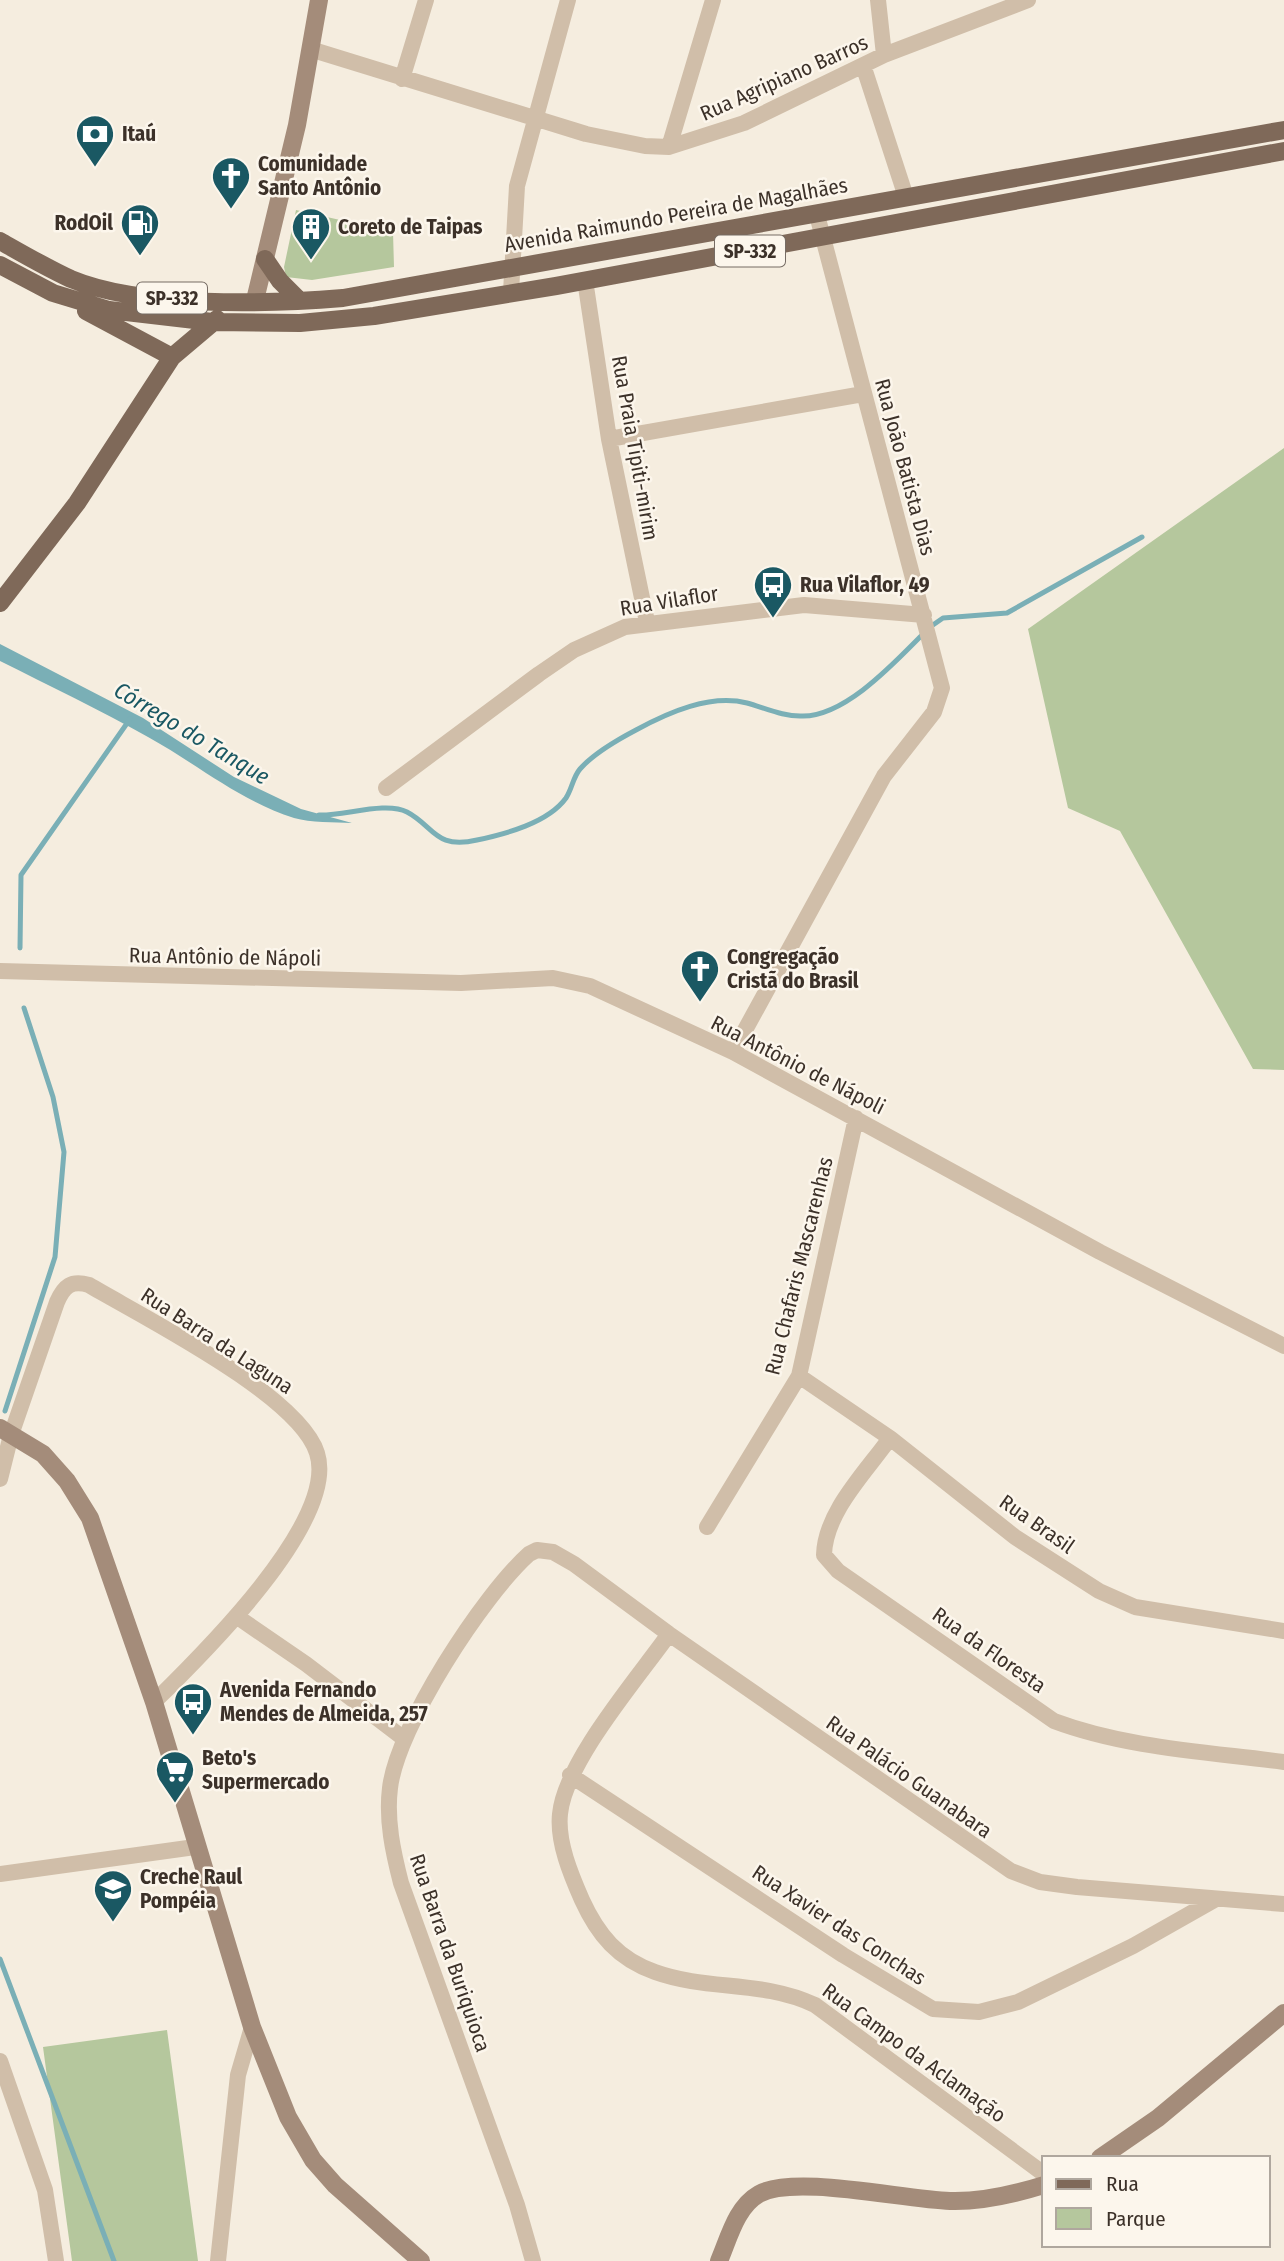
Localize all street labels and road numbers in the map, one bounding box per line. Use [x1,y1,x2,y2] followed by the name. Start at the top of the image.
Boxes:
[696,29,872,127] street label: Rua Agripiano Barros
[502,172,850,258] street label: Avenida Raimundo Pereira de Magalhães
[715,235,785,266] road number: SP-332
[137,282,207,314] road number: SP-332
[606,354,664,542] street label: Rua Praia Tipiti-mirim
[869,376,941,558] street label: Rua João Batista Dias
[618,580,721,622] street label: Rua Vilaflor
[129,942,321,972] street label: Rua Antônio de Nápoli
[706,1010,890,1120] street label: Rua Antônio de Nápoli
[759,1154,839,1378] street label: Rua Chafaris Mascarenhas
[136,1282,298,1400] street label: Rua Barra da Laguna
[994,1489,1080,1560] street label: Rua Brasil
[927,1601,1051,1699] street label: Rua da Floresta
[821,1710,997,1844] street label: Rua Palácio Guanabara
[404,1850,496,2056] street label: Rua Barra da Buriquioca
[747,1859,931,1991] street label: Rua Xavier das Conchas
[817,1978,1011,2128] street label: Rua Campo da Aclamação

